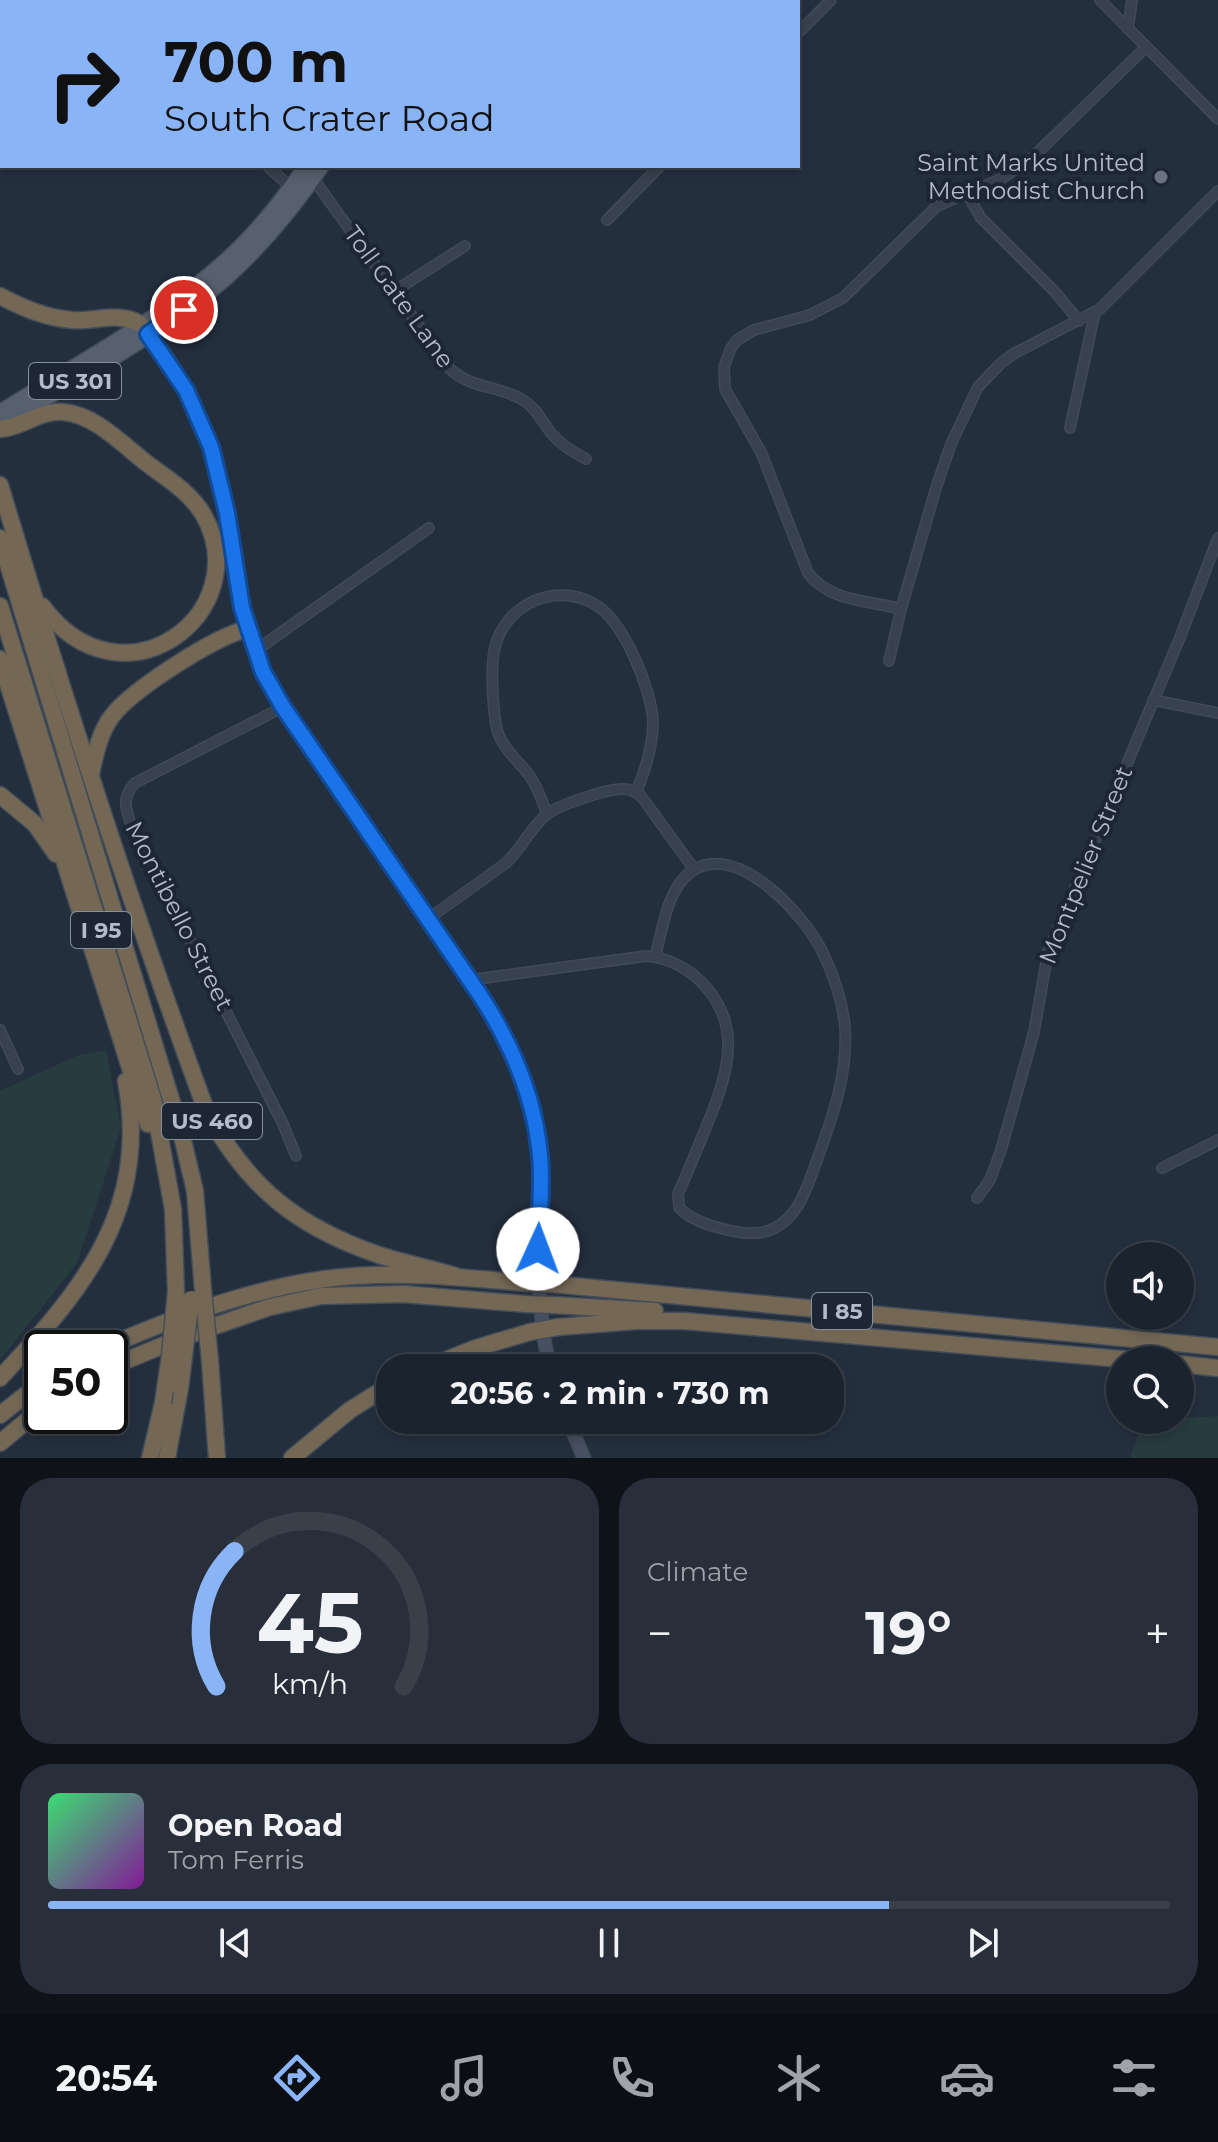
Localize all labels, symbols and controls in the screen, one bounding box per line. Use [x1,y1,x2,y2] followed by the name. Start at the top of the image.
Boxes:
[164,28,348,96] text: 700 m
[32,32,136,136] icon: right
[164,96,495,140] text: South Crater Road
[917,148,1145,205] place label: Saint Marks United Methodist Church
[1152,168,1170,186] marker: Saint Marks United Methodist Church
[338,220,461,373] street label: Toll Gate Lane
[150,276,218,344] pin
[162,288,206,332] icon: arrive
[29,363,121,399] road number: US 301
[1033,762,1139,968] street label: Montpelier Street
[119,817,240,1015] street label: Montibello Street
[71,912,131,948] road number: I 95
[162,1103,262,1139] road number: US 460
[496,1207,580,1291] position arrow
[1106,1242,1194,1434] map controls
[1106,1242,1194,1330] button: sound
[812,1293,872,1329] road number: I 85
[24,1330,128,1434] speed limit sign: 50
[1106,1346,1194,1434] button: search
[451,1375,769,1412] text: 20:56 · 2 min · 730 m
[647,1556,748,1588] text: Climate
[256,1572,363,1674] text: 45
[865,1596,952,1669] text: 19°
[647,1606,672,1660] text: −
[1145,1606,1170,1660] text: +
[271,1666,348,1701] text: km/h
[168,1807,343,1844] text: Open Road
[168,1844,304,1876] text: Tom Ferris
[213,1921,257,1965] icon: previous
[587,1921,631,1965] icon: pause
[961,1921,1005,1965] icon: next
[269,2050,325,2106] icon: directions
[436,2050,492,2106] icon: music
[604,2050,660,2106] icon: phone
[771,2050,827,2106] icon: climate
[939,2050,995,2106] icon: car
[1106,2050,1162,2106] icon: filters
[56,2056,157,2100] text: 20:54

